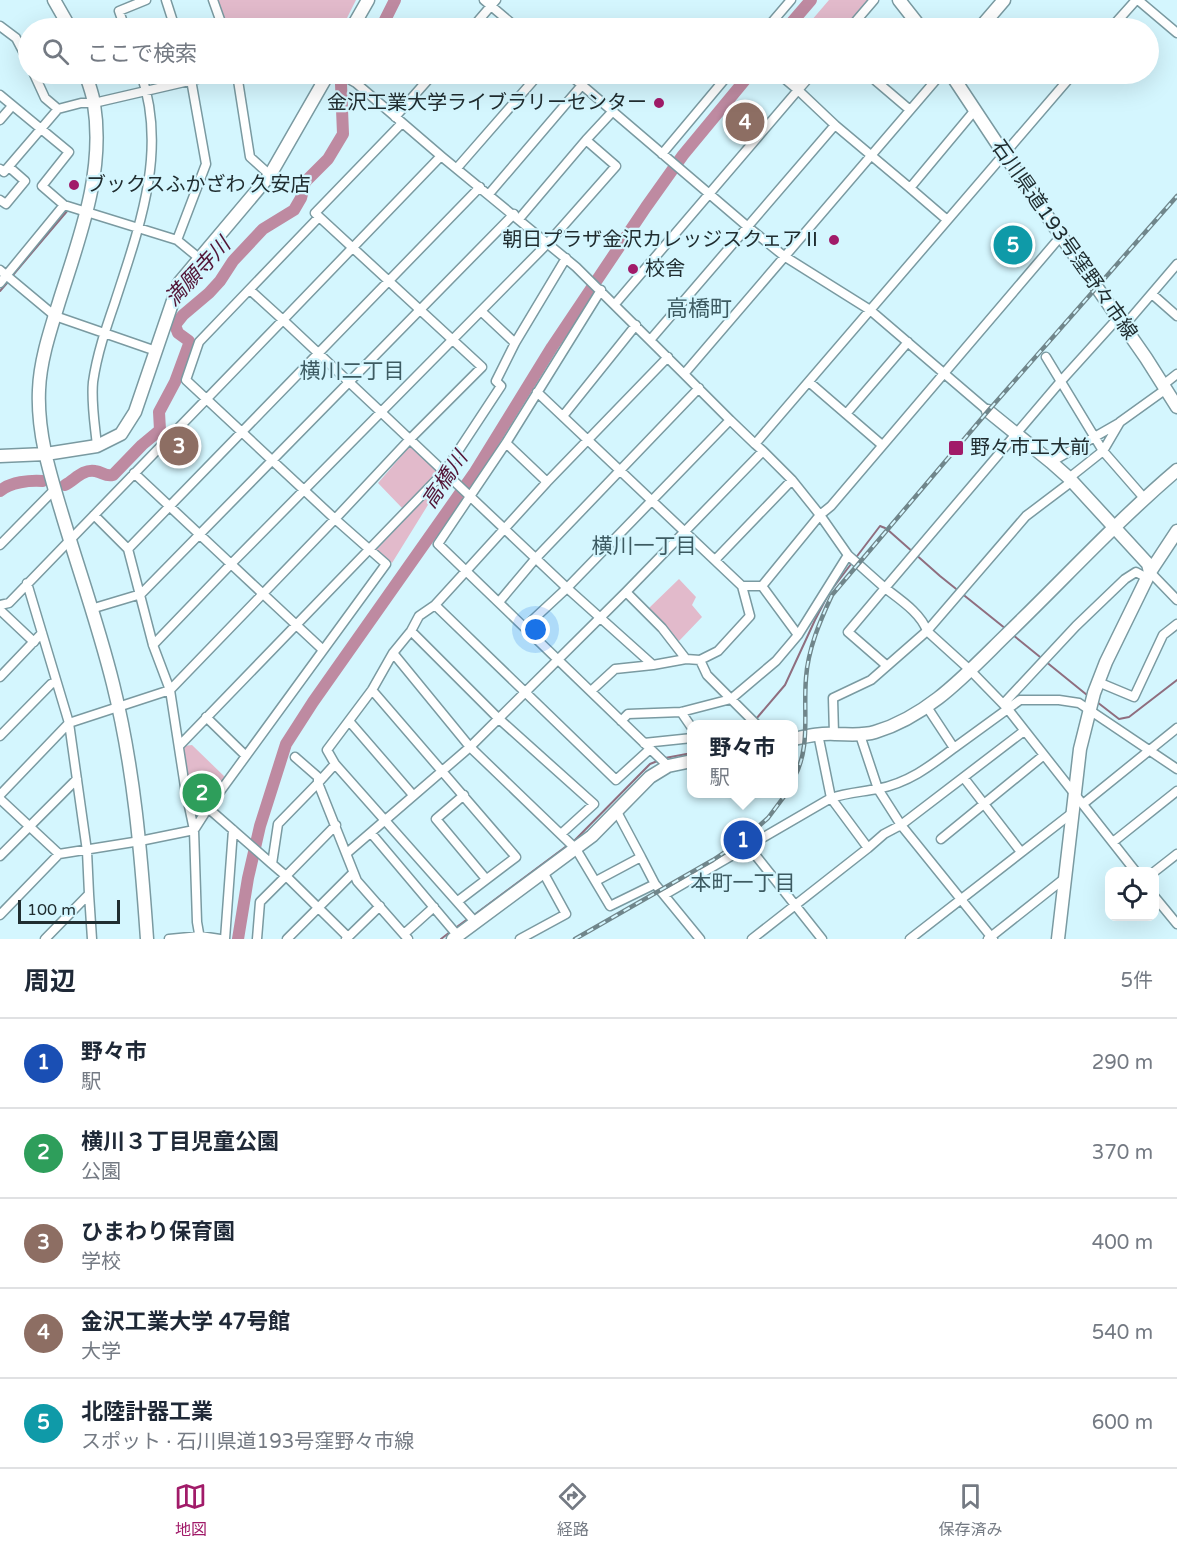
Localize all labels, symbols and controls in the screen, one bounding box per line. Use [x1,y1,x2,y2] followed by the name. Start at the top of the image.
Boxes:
[18,18,1159,84] search box
[39,35,72,68] icon: search
[87,41,197,67] text: ここで検索
[327,91,647,115] place label: 金沢工業大学ライブラリーセンター
[652,96,666,110] marker: 金沢工業大学ライブラリーセンター
[726,100,764,144] pin: 4
[986,136,1142,344] street label: 石川県道193号窪野々市線
[86,173,311,197] place label: ブックスふかざわ 久安店
[67,178,81,192] marker: ブックスふかざわ 久安店
[994,222,1032,268] pin: 5
[502,228,822,252] place label: 朝日プラザ金沢カレッジスクェアⅡ
[160,231,237,311] water label: 満願寺川
[827,233,841,247] marker: 朝日プラザ金沢カレッジスクェアⅡ
[645,257,685,281] place label: 校舎
[626,262,640,276] marker: 校舎
[666,296,732,322] district label: 高橋町
[300,359,405,384] district label: 横川二丁目
[160,424,198,468] pin: 3
[970,436,1090,460] place label: 野々市工大前
[947,439,965,457] marker: 野々市工大前
[417,445,474,513] water label: 高橋川
[592,534,697,559] district label: 横川一丁目
[521,615,550,644] your location
[687,720,798,798] popup
[709,735,776,761] text: 野々市
[709,766,729,790] text: 駅
[182,770,222,816] pin: 2
[724,818,762,862] pin: 1
[1105,867,1159,921] map controls
[1105,867,1159,921] button: locate
[691,871,796,896] district label: 本町一丁目
[18,897,120,924] scale bar
[27,900,76,920] text: 100 m
[24,966,76,997] text: 周辺
[1120,969,1153,993] text: 5件
[81,1039,147,1065] text: 野々市
[37,1051,50,1075] text: 1
[1092,1051,1153,1075] text: 290 m
[81,1070,101,1094] text: 駅
[81,1129,279,1155] text: 横川３丁目児童公園
[37,1141,50,1165] text: 2
[1092,1141,1153,1165] text: 370 m
[81,1160,121,1184] text: 公園
[81,1219,235,1245] text: ひまわり保育園
[37,1231,50,1255] text: 3
[1092,1231,1153,1255] text: 400 m
[81,1250,121,1274] text: 学校
[81,1309,290,1335] text: 金沢工業大学 47号館
[37,1321,50,1345] text: 4
[1092,1321,1153,1345] text: 540 m
[81,1340,121,1364] text: 大学
[81,1399,213,1425] text: 北陸計器工業
[37,1411,50,1435] text: 5
[1092,1411,1153,1435] text: 600 m
[81,1430,414,1454] text: スポット · 石川県道193号窪野々市線
[174,1480,207,1540] tab: 地図
[556,1480,589,1540] tab: 経路
[938,1480,1002,1540] tab: 保存済み

